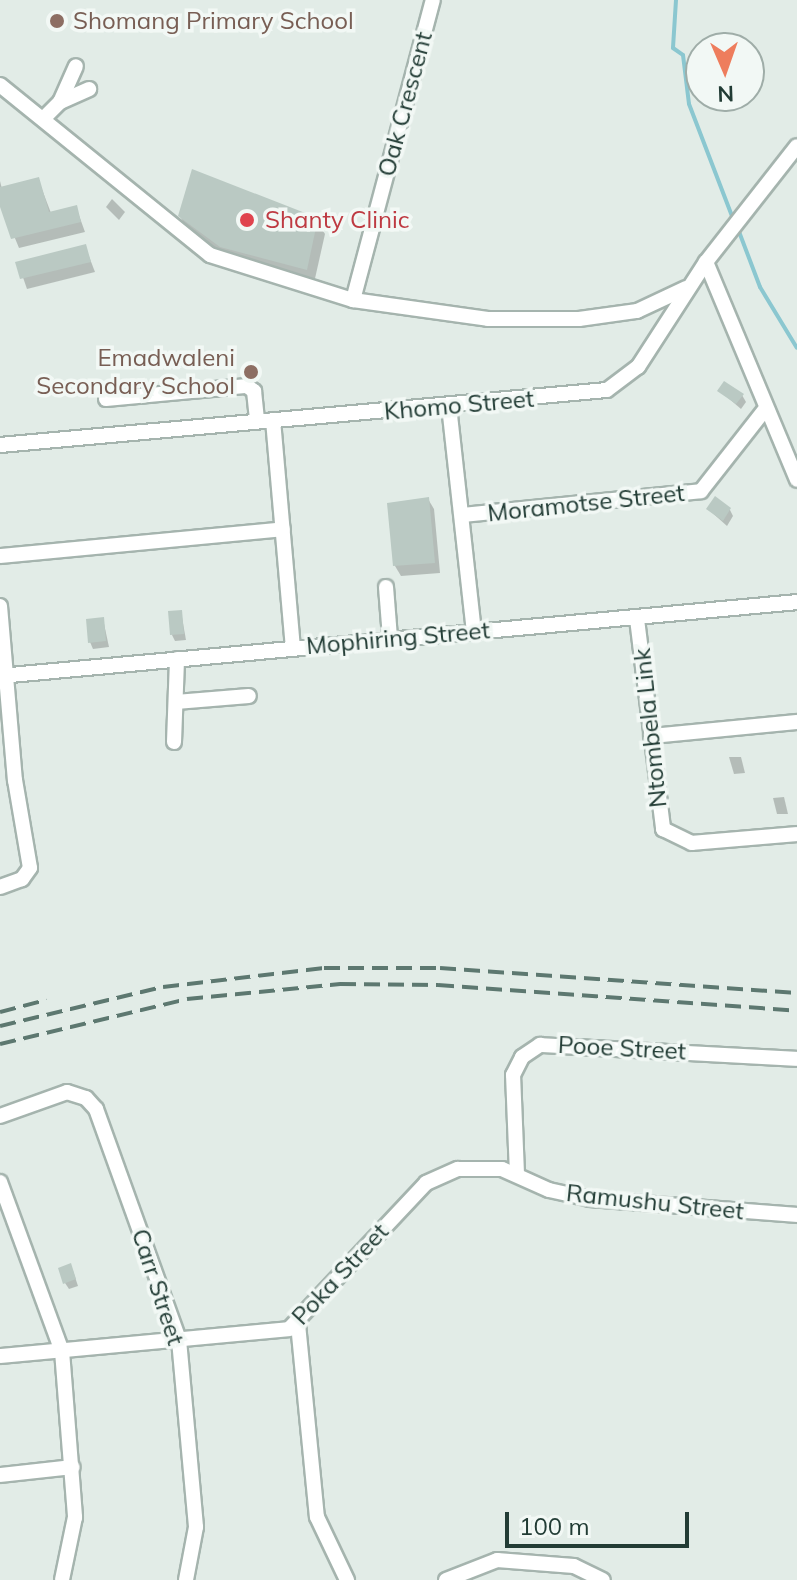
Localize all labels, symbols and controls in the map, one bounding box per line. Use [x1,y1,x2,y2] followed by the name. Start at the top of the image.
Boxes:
[73,7,354,35] place label: Shomang Primary School
[48,12,66,30] marker: Shomang Primary School
[372,28,438,180] street label: Oak Crescent
[685,32,765,112] north arrow
[717,80,735,108] text: N
[265,206,410,234] place label: Shanty Clinic
[236,209,258,231] marker: Shanty Clinic
[36,344,235,400] place label: Emadwaleni Secondary School
[242,363,260,381] marker: Emadwaleni Secondary School
[383,384,535,426] street label: Khomo Street
[486,478,686,528] street label: Moramotse Street
[305,616,491,660] street label: Mophiring Street
[627,647,673,809] street label: Ntombela Link
[557,1030,687,1066] street label: Pooe Street
[565,1178,745,1226] street label: Ramushu Street
[286,1217,394,1331] street label: Poka Street
[126,1225,190,1349] street label: Carr Street
[509,1496,693,1546] scale bar
[519,1511,590,1541] text: 100 m

